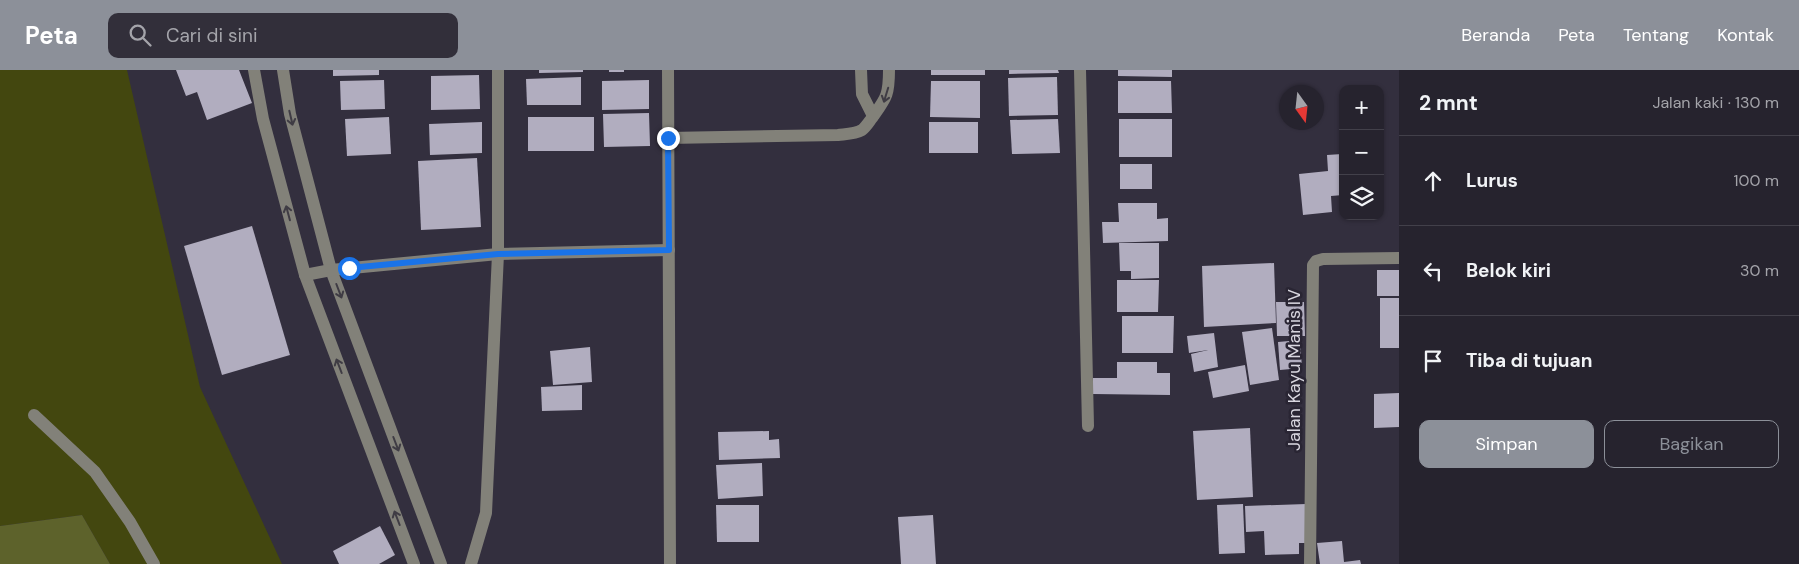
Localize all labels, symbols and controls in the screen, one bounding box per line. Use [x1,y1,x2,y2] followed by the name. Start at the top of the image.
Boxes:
[108,13,458,58] search box
[25,20,78,51] text: Peta
[126,21,154,49] icon: search
[166,23,258,48] text: Cari di sini
[1461,23,1530,47] text: Beranda
[1558,23,1595,47] text: Peta
[1623,23,1689,47] text: Tentang
[1717,23,1774,47] text: Kontak
[1279,85,1324,130] north arrow
[1339,85,1384,220] map controls
[1339,85,1384,130] button: +
[881,87,891,103] one-way arrow
[1419,89,1478,117] text: 2 mnt
[1652,92,1779,113] text: Jalan kaki · 130 m
[287,110,296,126] one-way arrow
[657,127,680,150] route end
[1339,130,1384,175] button: −
[1419,167,1447,195] icon: ahead
[1466,168,1518,193] text: Lurus
[1734,170,1779,191] text: 100 m
[1339,175,1384,220] button: layers
[283,205,292,221] one-way arrow
[338,257,361,280] route start
[1419,257,1447,285] icon: left
[1466,258,1551,283] text: Belok kiri
[1740,260,1779,281] text: 30 m
[335,283,344,299] one-way arrow
[1282,289,1306,451] street label: Jalan Kayu Manis IV
[1419,347,1447,375] icon: arrive
[1466,348,1592,373] text: Tiba di tujuan
[334,359,343,374] one-way arrow
[1419,420,1594,468] button: Simpan
[1604,420,1779,468] button: Bagikan
[392,435,401,451] one-way arrow
[392,511,401,527] one-way arrow

